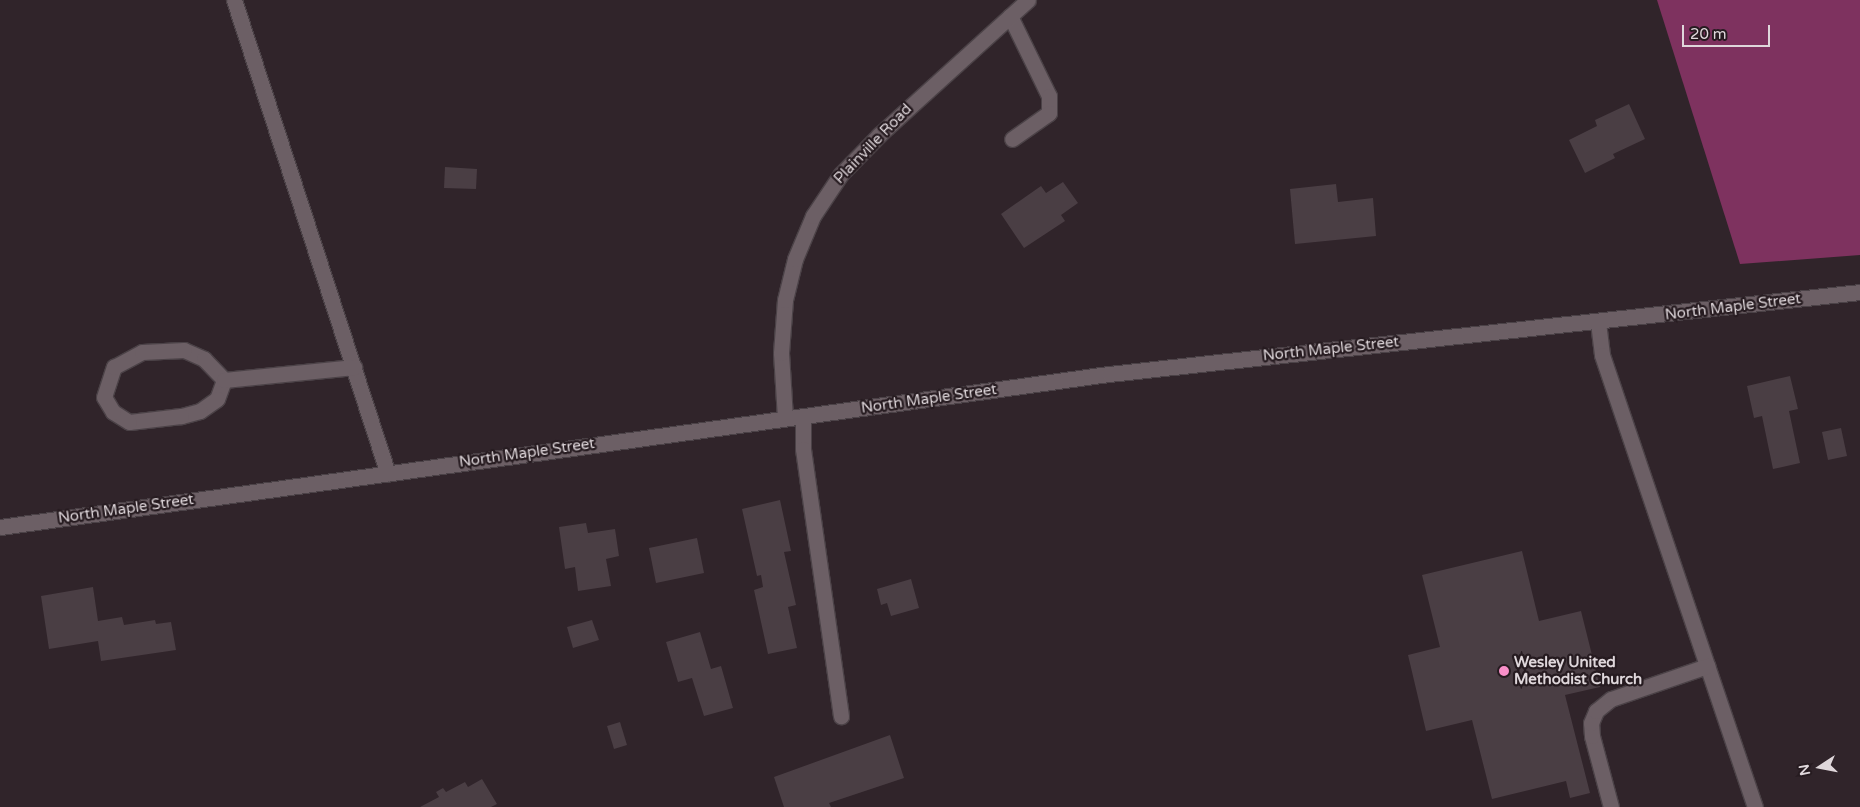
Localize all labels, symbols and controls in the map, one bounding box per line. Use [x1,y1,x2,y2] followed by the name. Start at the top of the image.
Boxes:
[1685,15,1772,47] scale bar
[1690,25,1727,43] text: 20 m
[830,100,916,188] street label: Plainville Road
[1664,290,1802,324] street label: North Maple Street
[1262,333,1400,365] street label: North Maple Street
[860,381,998,417] street label: North Maple Street
[458,435,596,471] street label: North Maple Street
[57,491,195,527] street label: North Maple Street
[1514,653,1642,688] place label: Wesley United Methodist Church
[1498,665,1510,677] marker: Wesley United Methodist Church
[1795,742,1845,792] north arrow
[1795,763,1814,777] text: N

